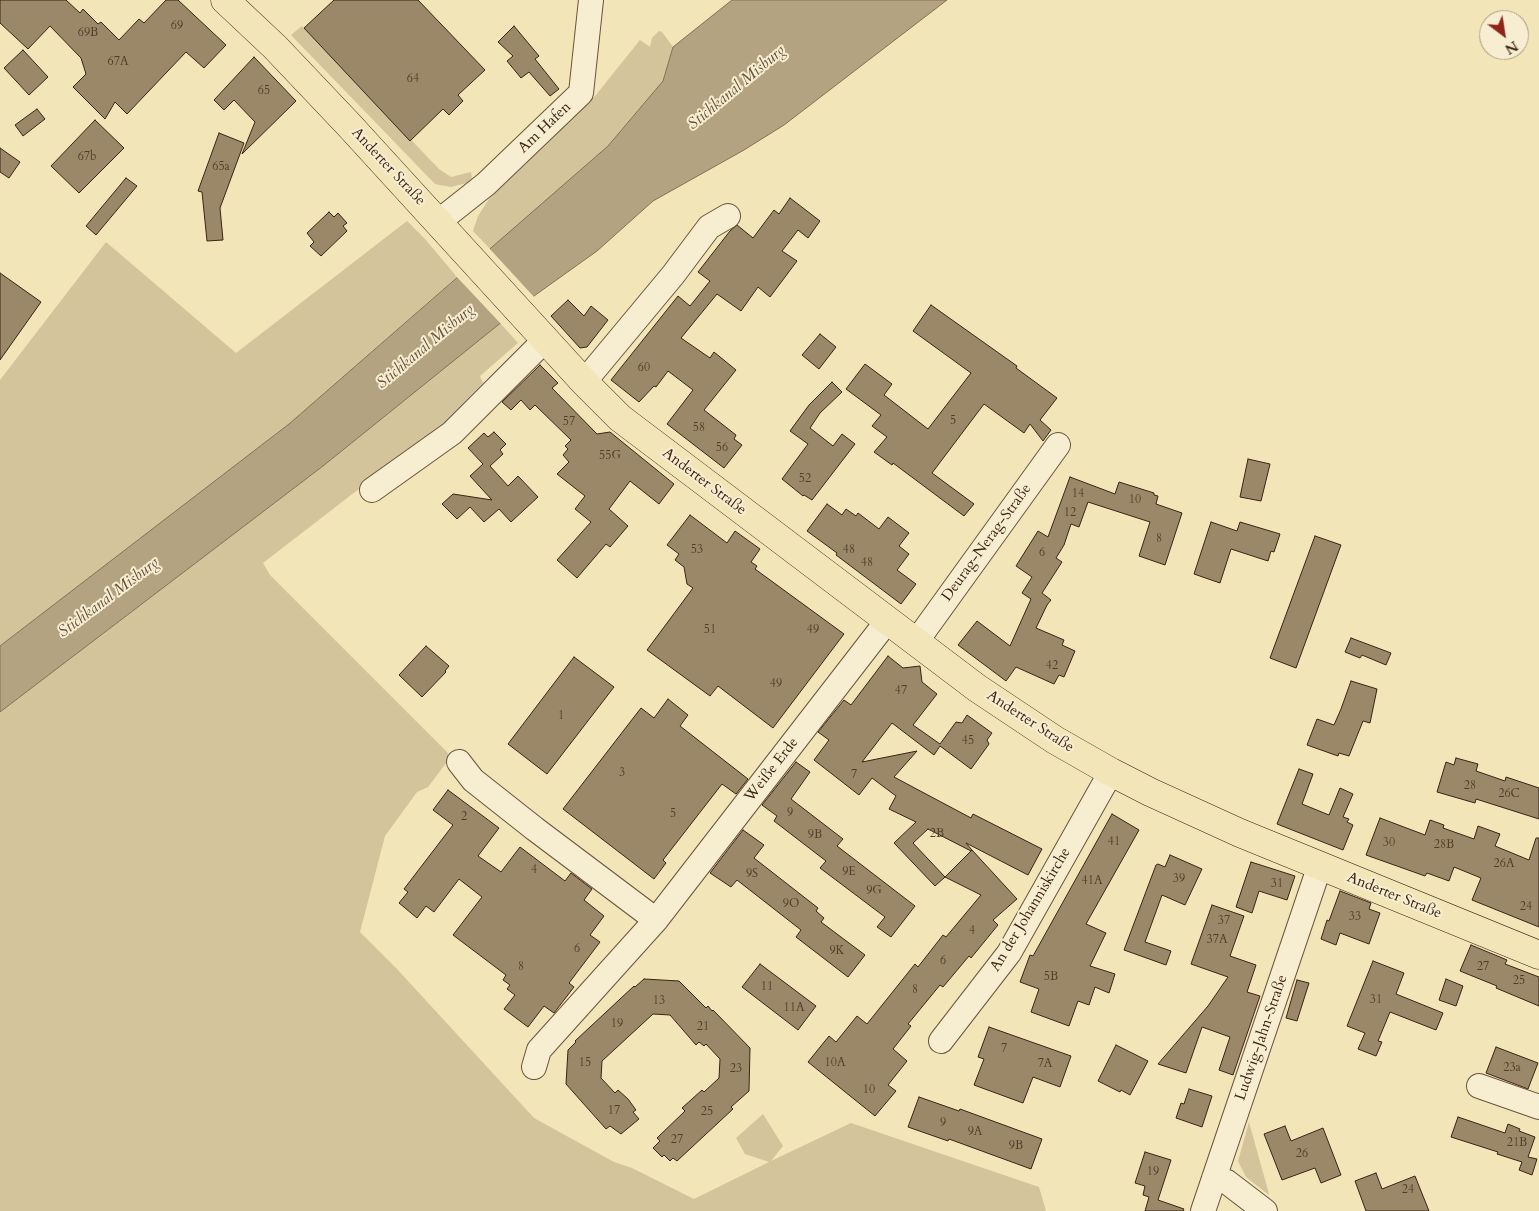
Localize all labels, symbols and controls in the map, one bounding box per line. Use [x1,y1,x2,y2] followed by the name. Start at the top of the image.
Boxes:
[1479,10,1529,60] north arrow
[171,19,183,33] house number: 69
[78,26,98,40] house number: 69B
[1501,36,1522,59] text: N
[684,42,790,134] water label: Stichkanal Misburg
[108,55,128,69] house number: 67A
[407,72,419,86] house number: 64
[258,84,270,98] house number: 65
[515,98,575,158] street label: Am Hafen
[347,124,429,210] street label: Anderter Straße
[78,150,96,164] house number: 67b
[212,160,230,174] house number: 65a
[373,301,479,393] water label: Stichkanal Misburg
[638,361,650,375] house number: 60
[950,414,956,428] house number: 5
[563,415,575,429] house number: 57
[693,421,705,435] house number: 58
[716,441,728,455] house number: 56
[658,445,750,519] street label: Anderter Straße
[599,449,621,463] house number: 55G
[799,472,811,486] house number: 52
[938,481,1036,605] street label: Deurag-Nerag-Straße
[1072,487,1084,501] house number: 14
[1129,493,1141,507] house number: 10
[1064,506,1076,520] house number: 12
[1156,532,1162,546] house number: 8
[691,543,703,557] house number: 53
[843,543,855,557] house number: 48
[1039,546,1045,560] house number: 6
[55,554,163,642] water label: Stichkanal Misburg
[861,556,873,570] house number: 48
[704,623,716,637] house number: 51
[807,623,819,637] house number: 49
[1046,659,1058,673] house number: 42
[770,677,782,691] house number: 49
[895,684,907,698] house number: 47
[983,687,1077,757] street label: Anderter Straße
[558,709,564,723] house number: 1
[741,734,803,806] street label: Weiße Erde
[962,734,974,748] house number: 45
[619,766,625,780] house number: 3
[851,768,857,782] house number: 7
[1464,779,1476,793] house number: 28
[1498,787,1520,801] house number: 26C
[787,806,793,820] house number: 9
[670,807,676,821] house number: 5
[461,810,467,824] house number: 2
[930,827,944,841] house number: 2B
[808,828,822,842] house number: 9B
[1108,835,1120,849] house number: 41
[1383,836,1395,850] house number: 30
[1434,838,1454,852] house number: 28B
[987,845,1075,975] street label: An der Johanniskirche
[1494,857,1514,871] house number: 26A
[531,863,537,877] house number: 4
[842,865,856,879] house number: 9E
[746,867,758,881] house number: 9S
[1344,869,1444,923] street label: Anderter Straße
[1173,872,1185,886] house number: 39
[1082,874,1102,888] house number: 41A
[1271,877,1283,891] house number: 31
[866,884,882,898] house number: 9G
[783,897,799,911] house number: 9O
[1520,900,1532,914] house number: 24
[1349,910,1361,924] house number: 33
[1218,914,1230,928] house number: 37
[969,924,975,938] house number: 4
[1207,933,1227,947] house number: 37A
[574,942,580,956] house number: 6
[829,944,845,958] house number: 9K
[940,954,946,968] house number: 6
[518,960,524,974] house number: 8
[1477,960,1489,974] house number: 27
[1044,970,1058,984] house number: 5B
[1232,973,1292,1103] street label: Ludwig-Jahn-Straße
[1513,974,1525,988] house number: 25
[761,980,773,994] house number: 11
[912,983,918,997] house number: 8
[1370,993,1382,1007] house number: 31
[653,994,665,1008] house number: 13
[784,1001,804,1015] house number: 11A
[611,1017,623,1031] house number: 19
[697,1020,709,1034] house number: 21
[1001,1042,1007,1056] house number: 7
[579,1056,591,1070] house number: 15
[825,1056,845,1070] house number: 10A
[1038,1057,1052,1071] house number: 7A
[1503,1061,1521,1075] house number: 23a
[730,1062,742,1076] house number: 23
[863,1083,875,1097] house number: 10
[608,1104,620,1118] house number: 17
[701,1105,713,1119] house number: 25
[940,1116,946,1130] house number: 9
[968,1125,982,1139] house number: 9A
[671,1133,683,1147] house number: 27
[1507,1136,1527,1150] house number: 21B
[1009,1139,1023,1153] house number: 9B
[1296,1147,1308,1161] house number: 26
[1147,1165,1159,1179] house number: 19
[1402,1183,1414,1197] house number: 24

